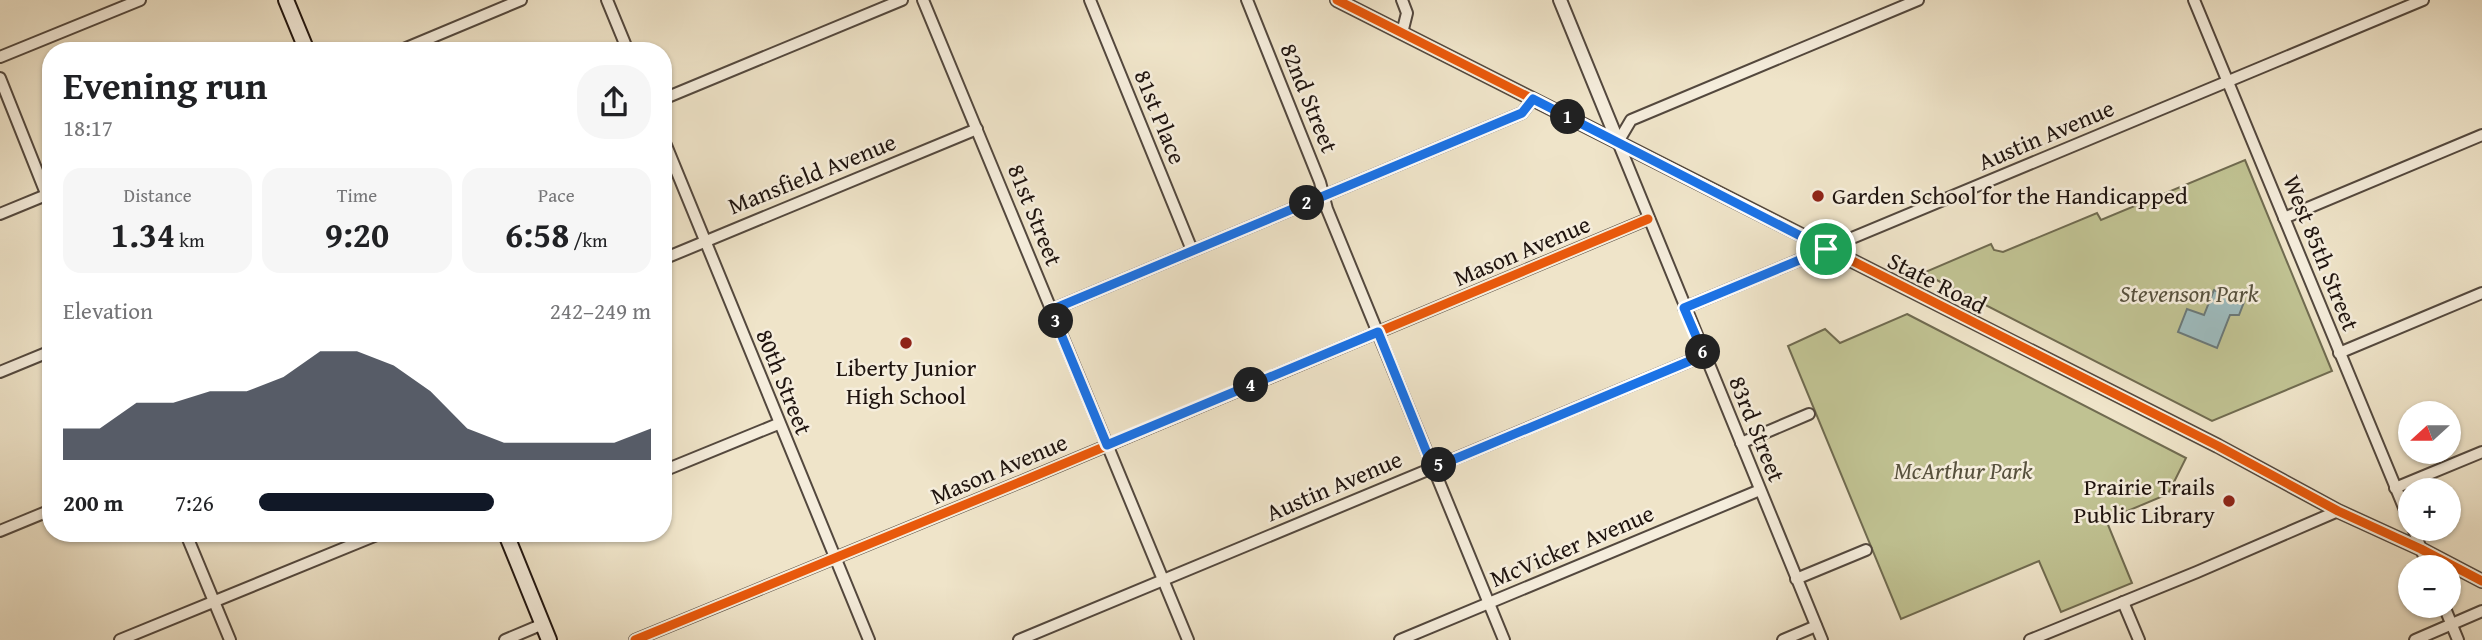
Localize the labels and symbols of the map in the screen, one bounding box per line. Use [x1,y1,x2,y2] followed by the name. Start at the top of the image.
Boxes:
[1272,38,1347,158] street label: 82nd Street
[1126,64,1195,169] street label: 81st Place
[1972,90,2119,179] street label: Austin Avenue
[1550,100,1586,134] pin: 1
[723,124,901,223] street label: Mansfield Avenue
[999,159,1072,272] street label: 81st Street
[2274,170,2369,336] street label: West 85th Street
[1832,178,2188,213] place label: Garden School for the Handicapped
[1290,186,1324,220] pin: 2
[1810,188,1826,204] marker: Garden School for the Handicapped
[1448,206,1596,295] street label: Mason Avenue
[1796,219,1856,279] pin
[1882,243,1993,322] street label: State Road
[2119,276,2259,311] park label: Stevenson Park
[1038,304,1074,338] pin: 3
[747,324,822,440] street label: 80th Street
[1686,334,1720,370] pin: 6
[898,335,914,351] marker: Liberty Junior High School
[836,350,976,413] place label: Liberty Junior High School
[1234,368,1268,402] pin: 4
[1720,371,1795,488] street label: 83rd Street
[2398,401,2460,464] north arrow
[925,424,1073,513] street label: Mason Avenue
[1260,441,1407,530] street label: Austin Avenue
[1422,448,1456,482] pin: 5
[1894,453,2032,488] park label: McArthur Park
[2074,469,2215,532] place label: Prairie Trails Public Library
[2221,493,2237,509] marker: Prairie Trails Public Library
[1484,495,1659,596] street label: McVicker Avenue

